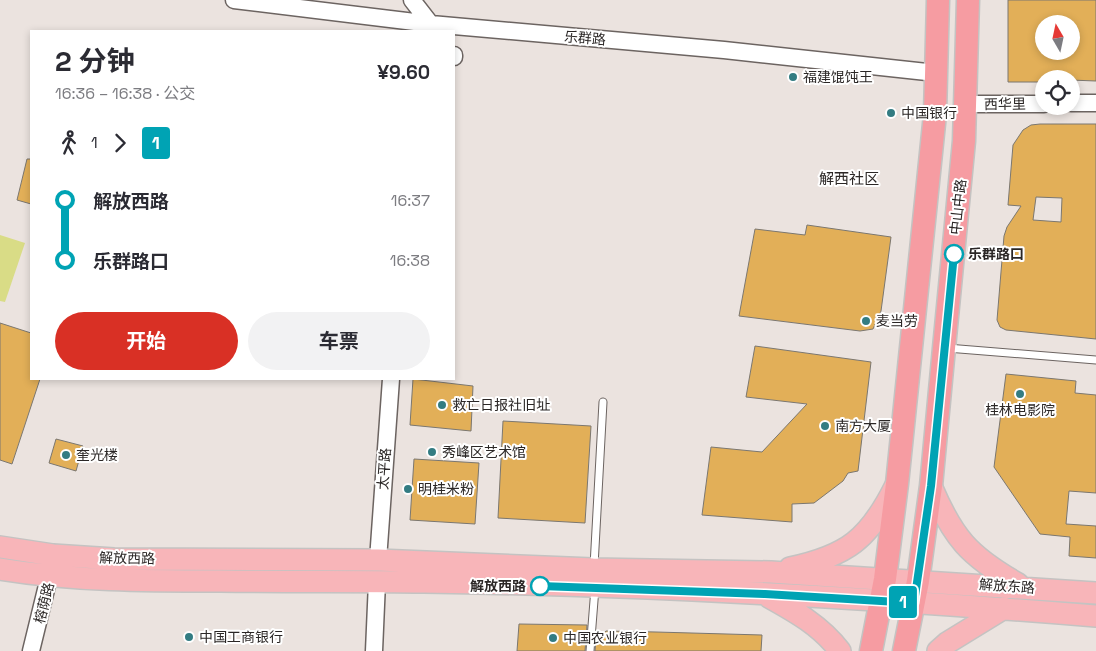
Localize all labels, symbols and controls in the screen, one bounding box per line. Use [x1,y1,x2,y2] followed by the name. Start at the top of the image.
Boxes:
[1035,15,1080,60] north arrow
[1035,15,1080,115] map controls
[563,27,607,49] street label: 乐群路
[55,43,135,79] text: 2 分钟
[377,60,430,85] text: ¥9.60
[803,68,873,86] place label: 福建馄饨王
[1035,70,1080,115] button: locate
[787,71,799,83] marker: 福建馄饨王
[55,83,195,104] text: 16:36 – 16:38 · 公交
[984,95,1026,113] street label: 西华里
[901,104,957,122] place label: 中国银行
[885,107,897,119] marker: 中国银行
[55,129,83,157] icon: walk
[106,129,134,157] icon: forward
[152,131,160,154] text: 1
[91,132,98,153] text: 1
[819,169,879,188] district label: 解西社区
[946,178,970,236] street label: 中山中路
[93,189,169,214] text: 解放西路
[391,190,430,211] text: 16:37
[944,244,964,264] marker: 乐群路口
[968,245,1024,263] place label: 乐群路口
[93,249,169,274] text: 乐群路口
[390,250,430,271] text: 16:38
[55,312,238,370] button: 开始
[248,312,430,370] button: 车票
[876,312,918,330] place label: 麦当劳
[860,315,872,327] marker: 麦当劳
[1014,388,1026,400] marker: 桂林电影院
[452,396,550,414] place label: 救亡日报社旧址
[436,399,448,411] marker: 救亡日报社旧址
[985,401,1055,419] place label: 桂林电影院
[835,417,891,435] place label: 南方大厦
[819,420,831,432] marker: 南方大厦
[442,443,526,461] place label: 秀峰区艺术馆
[76,446,118,464] place label: 奎光楼
[426,446,438,458] marker: 秀峰区艺术馆
[374,447,394,491] street label: 太平路
[60,449,72,461] marker: 奎光楼
[418,480,474,498] place label: 明桂米粉
[402,483,414,495] marker: 明桂米粉
[99,549,155,567] street label: 解放西路
[978,575,1036,597] street label: 解放东路
[530,576,550,596] marker: 解放西路
[470,577,526,595] place label: 解放西路
[30,580,58,626] street label: 榕荫路
[887,586,919,618] line badge: 1
[899,590,907,613] text: 1
[199,628,283,646] place label: 中国工商银行
[563,629,647,647] place label: 中国农业银行
[183,631,195,643] marker: 中国工商银行
[547,632,559,644] marker: 中国农业银行

